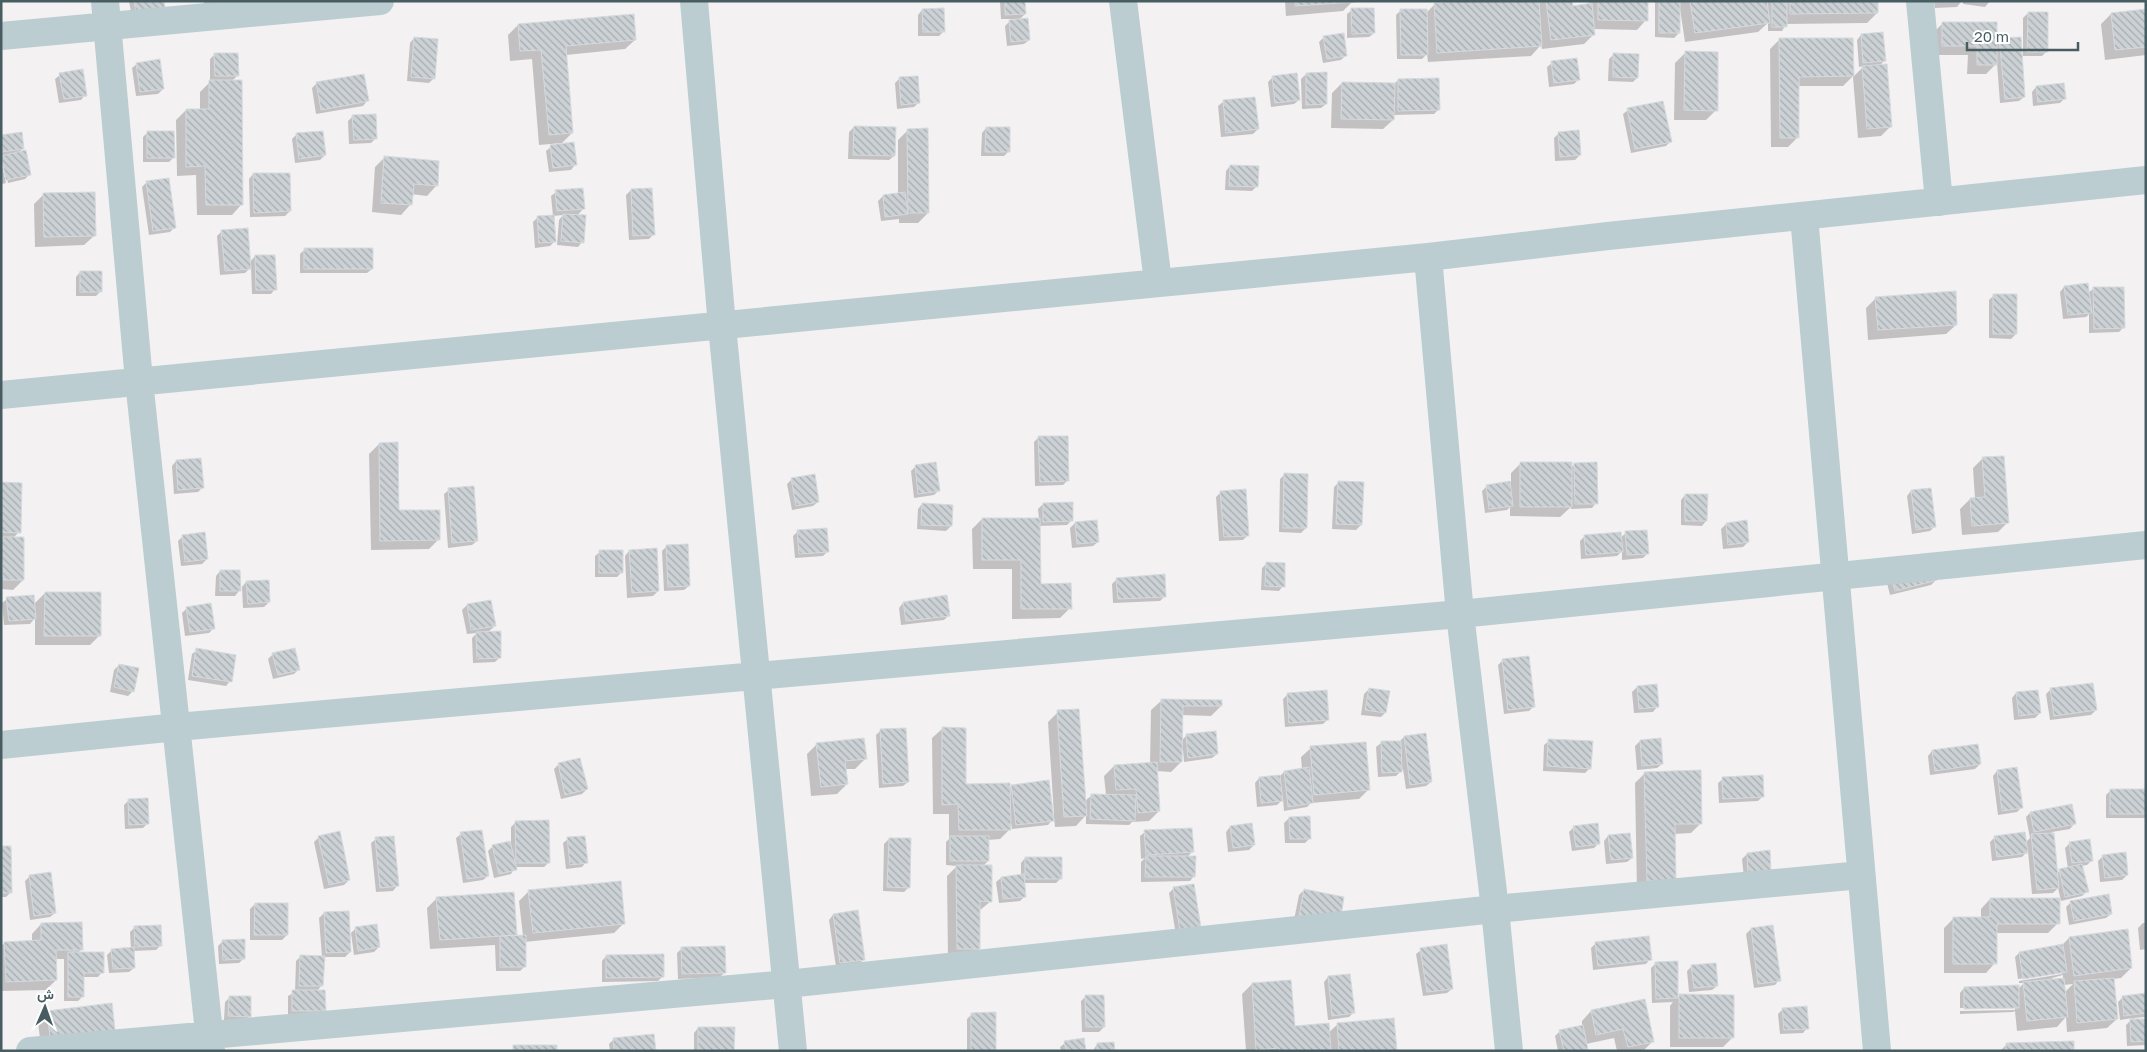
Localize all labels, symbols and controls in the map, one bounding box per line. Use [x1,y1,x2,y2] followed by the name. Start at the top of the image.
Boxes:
[1967,20,2078,52] scale bar
[1974,27,2009,45] text: 20 m
[20,982,70,1032] north arrow
[37,985,54,1003] text: ش

